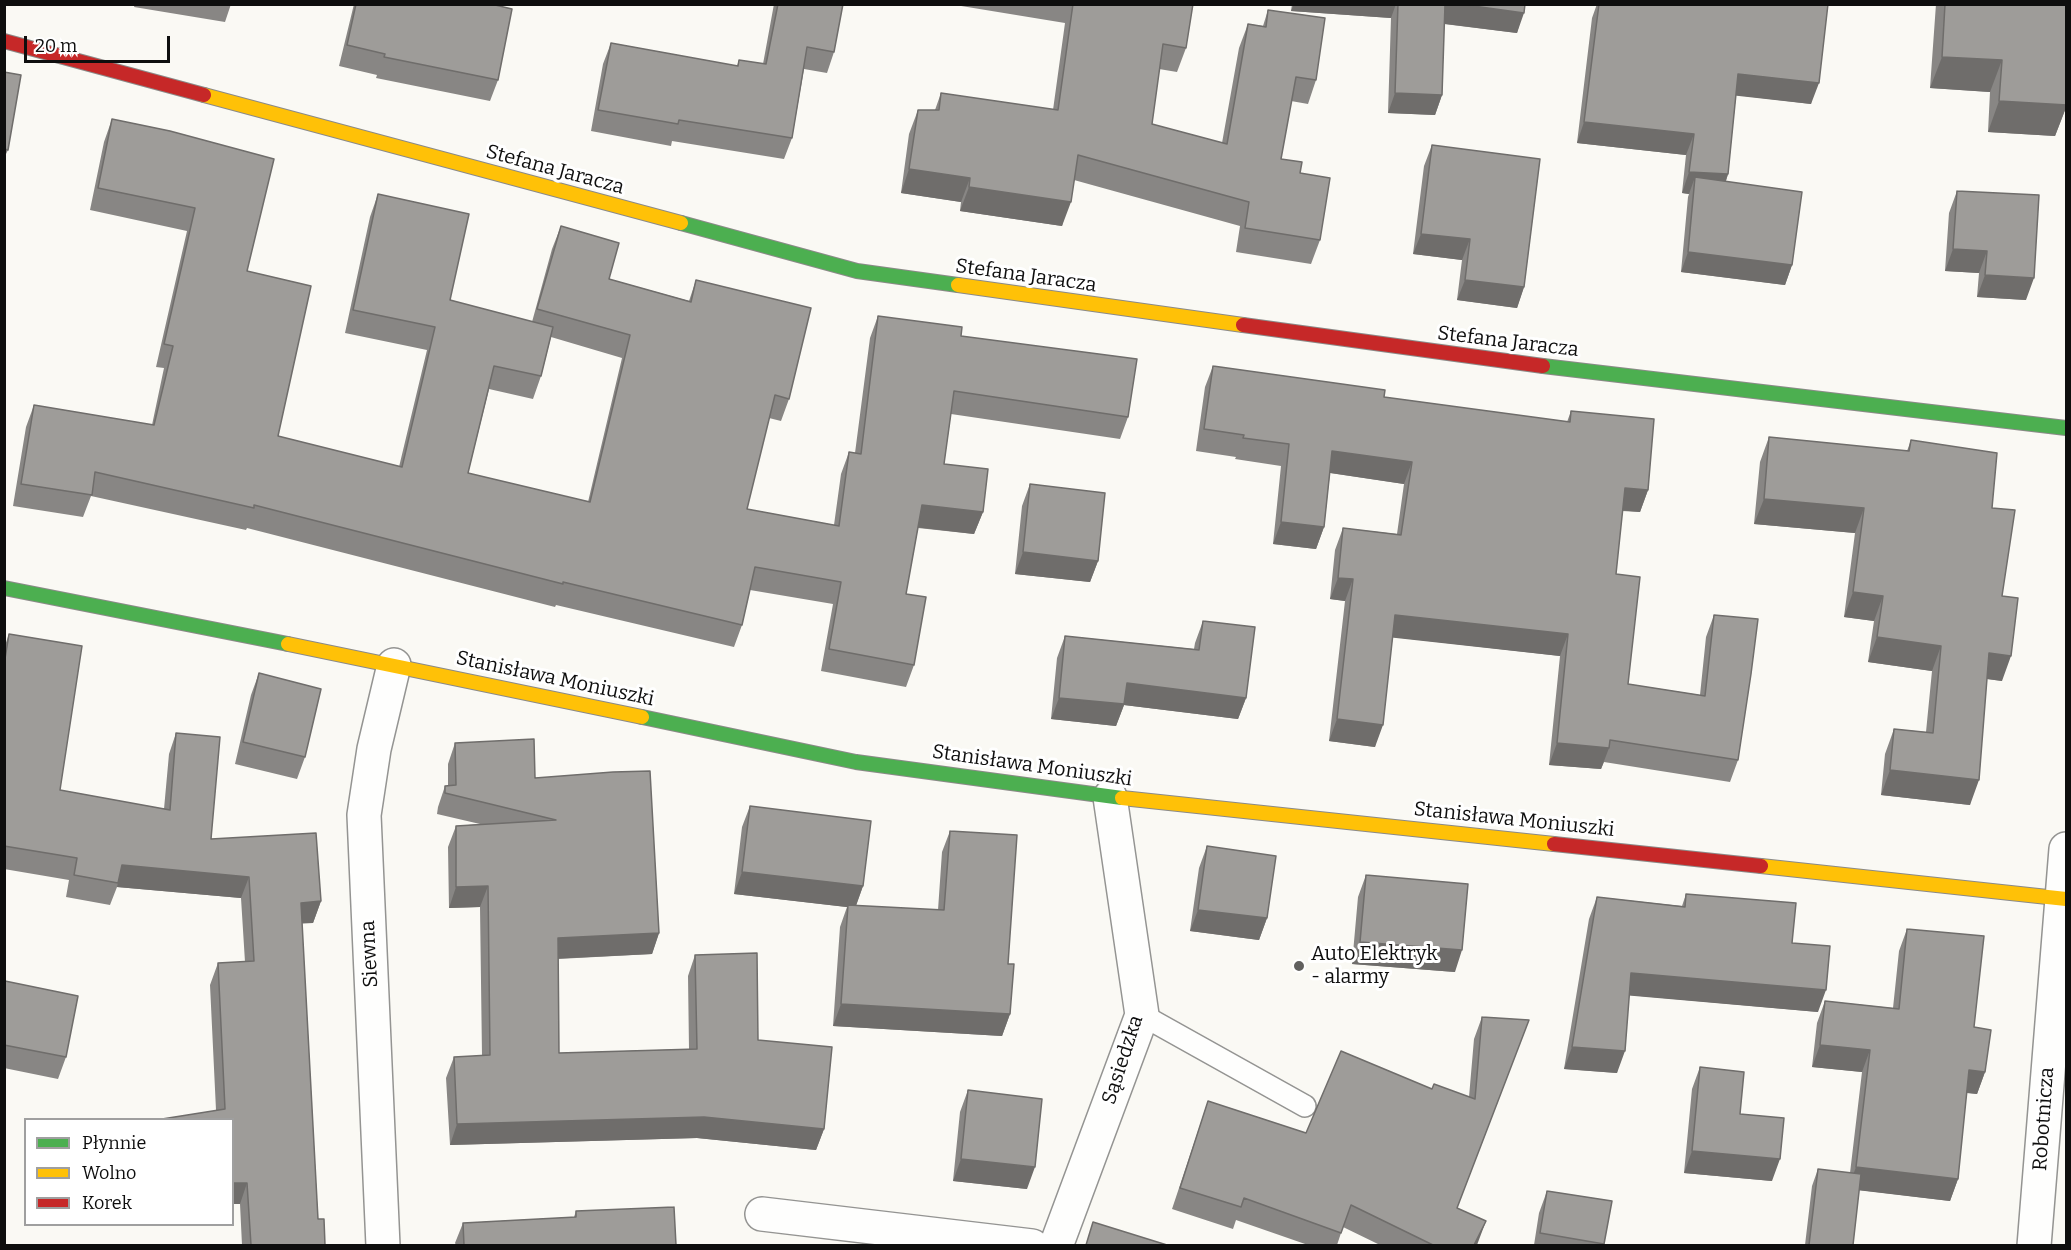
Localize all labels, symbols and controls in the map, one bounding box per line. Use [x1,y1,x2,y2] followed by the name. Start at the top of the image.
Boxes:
[27,24,172,62] scale bar
[35,35,77,57] text: 20 m
[483,140,627,200] street label: Stefana Jaracza
[954,254,1098,298] street label: Stefana Jaracza
[1436,321,1580,363] street label: Stefana Jaracza
[454,646,656,712] street label: Stanisława Moniuszki
[930,740,1134,792] street label: Stanisława Moniuszki
[1412,798,1616,842] street label: Stanisława Moniuszki
[356,920,384,988] street label: Siewna
[1311,942,1438,989] place label: Auto Elektryk - alarmy
[1292,959,1306,973] marker: Auto Elektryk - alarmy
[1097,1013,1149,1107] street label: Sąsiedzka
[2028,1066,2060,1172] street label: Robotnicza
[24,1118,234,1226] legend
[82,1132,146,1154] text: Płynnie
[82,1162,136,1184] text: Wolno
[82,1192,132,1214] text: Korek

